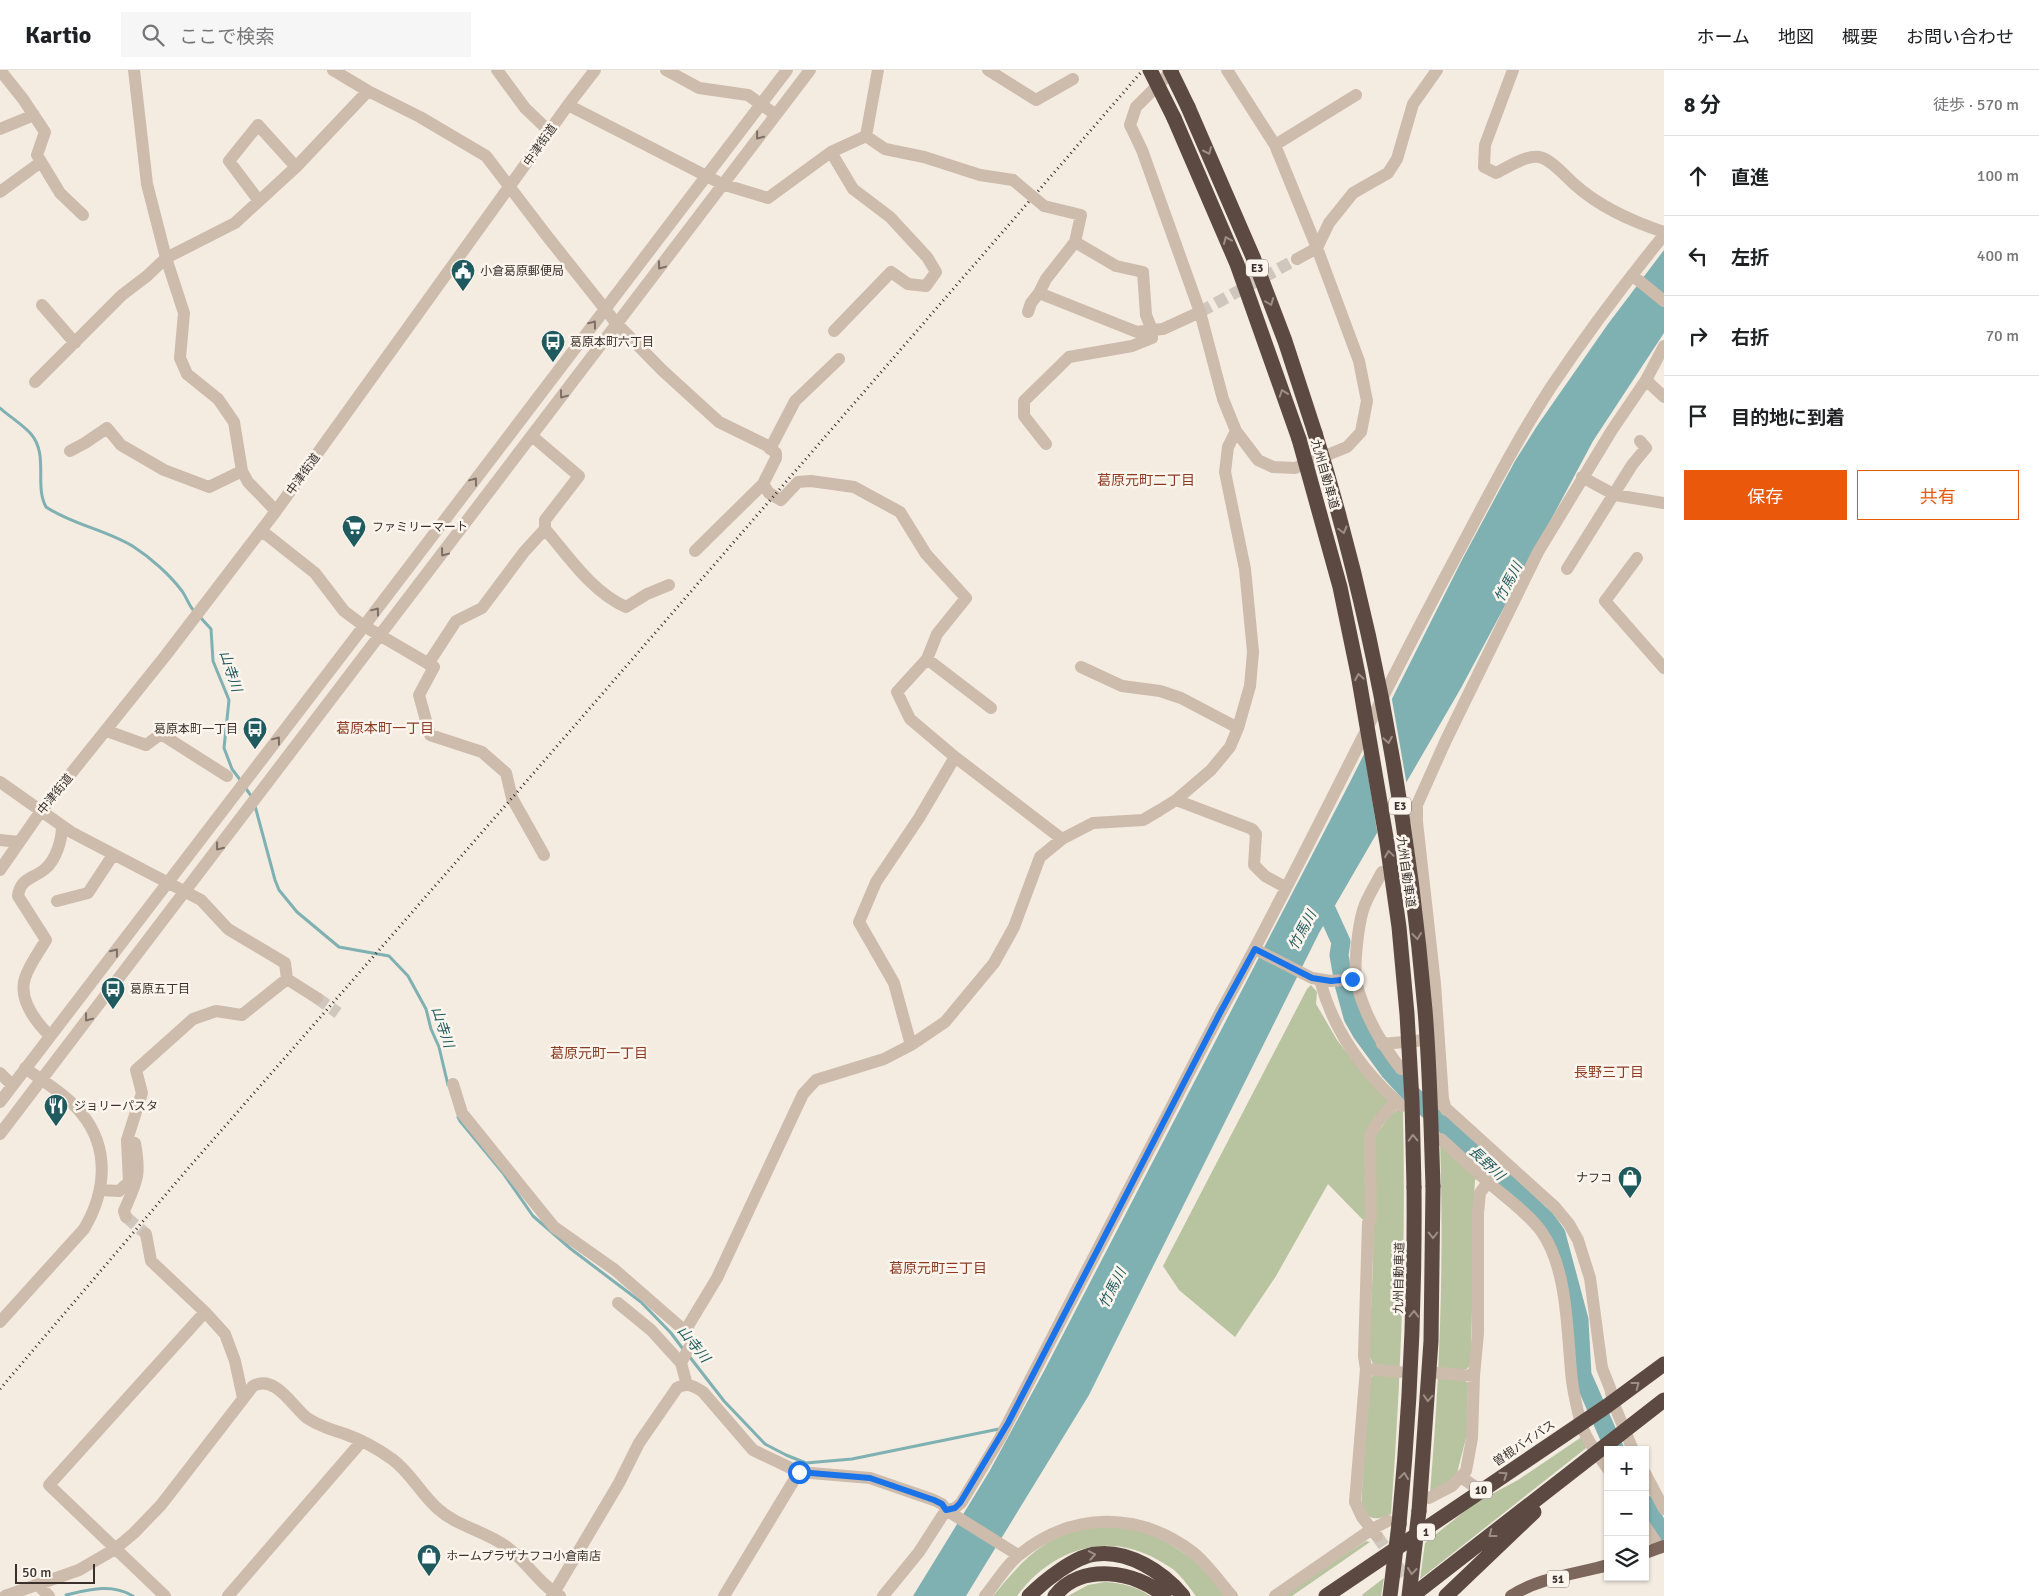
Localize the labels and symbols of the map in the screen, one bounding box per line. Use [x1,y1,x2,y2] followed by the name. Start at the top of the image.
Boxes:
[520,121,560,169] street label: 中津街道
[757,130,765,139] one-way arrow
[1202,146,1213,155] one-way arrow
[1223,236,1233,245] one-way arrow
[450,258,476,292] public building icon: 小倉葛原郵便局
[658,260,667,270] one-way arrow
[1246,260,1268,277] road number: E3
[480,264,564,279] place label: 小倉葛原郵便局
[1264,297,1274,305] one-way arrow
[588,321,596,330] one-way arrow
[540,329,566,363] bus stop icon: 葛原本町六丁目
[570,335,654,350] place label: 葛原本町六丁目
[560,389,569,399] one-way arrow
[1279,389,1289,397] one-way arrow
[1307,437,1342,511] street label: 九州自動車道
[283,450,324,498] street label: 中津街道
[1097,472,1195,489] district label: 葛原元町二丁目
[468,477,477,487] one-way arrow
[341,514,367,548] supermarket icon: ファミリーマート
[372,520,468,535] place label: ファミリーマート
[1338,526,1348,534] one-way arrow
[441,547,449,556] one-way arrow
[1491,558,1527,605] water label: 竹馬川
[370,607,379,617] one-way arrow
[216,649,246,696] water label: 山寺川
[1354,672,1364,681] one-way arrow
[242,716,268,750] bus stop icon: 葛原本町一丁目
[336,720,434,737] district label: 葛原本町一丁目
[154,722,238,737] place label: 葛原本町一丁目
[271,736,280,746] one-way arrow
[1383,736,1393,745] one-way arrow
[34,771,76,818] street label: 中津街道
[1389,798,1411,814] road number: E3
[1393,835,1418,909] street label: 九州自動車道
[216,841,224,850] one-way arrow
[1384,850,1394,859] one-way arrow
[1285,906,1321,953] water label: 竹馬川
[1411,932,1422,940] one-way arrow
[109,948,118,958] one-way arrow
[1341,968,1364,991] route end
[100,976,126,1010] bus stop icon: 葛原五丁目
[130,982,190,997] place label: 葛原五丁目
[428,1005,458,1052] water label: 山寺川
[86,1012,94,1021] one-way arrow
[550,1045,648,1062] district label: 葛原元町一丁目
[1574,1064,1644,1081] district label: 長野三丁目
[43,1093,69,1127] restaurant icon: ジョリーパスタ
[74,1099,158,1114] place label: ジョリーパスタ
[1408,1134,1418,1142] one-way arrow
[1466,1143,1509,1185] water label: 長野川
[1617,1165,1643,1199] shop icon: ナフコ
[1576,1171,1612,1186] place label: ナフコ
[1428,1232,1438,1239] one-way arrow
[1391,1242,1408,1314] street label: 九州自動車道
[889,1260,987,1277] district label: 葛原元町三丁目
[1095,1264,1130,1311] water label: 竹馬川
[1408,1309,1419,1317] one-way arrow
[674,1323,715,1368] water label: 山寺川
[1630,1382,1640,1391] one-way arrow
[1422,1394,1433,1402] one-way arrow
[1490,1417,1558,1470] street label: 曽根バイパス
[788,1461,811,1484] route start
[1398,1471,1409,1479] one-way arrow
[1499,1472,1508,1481] one-way arrow
[1470,1482,1492,1498] road number: 10
[1417,1524,1435,1540] road number: 1
[1489,1529,1498,1537] one-way arrow
[416,1543,442,1577] shop icon: ホームプラザナフコ小倉南店
[446,1549,601,1564] place label: ホームプラザナフコ小倉南店
[1088,1551,1097,1561] one-way arrow
[15,1561,95,1584] scale bar
[1407,1567,1418,1575] one-way arrow
[1547,1570,1569,1588] road number: 51

